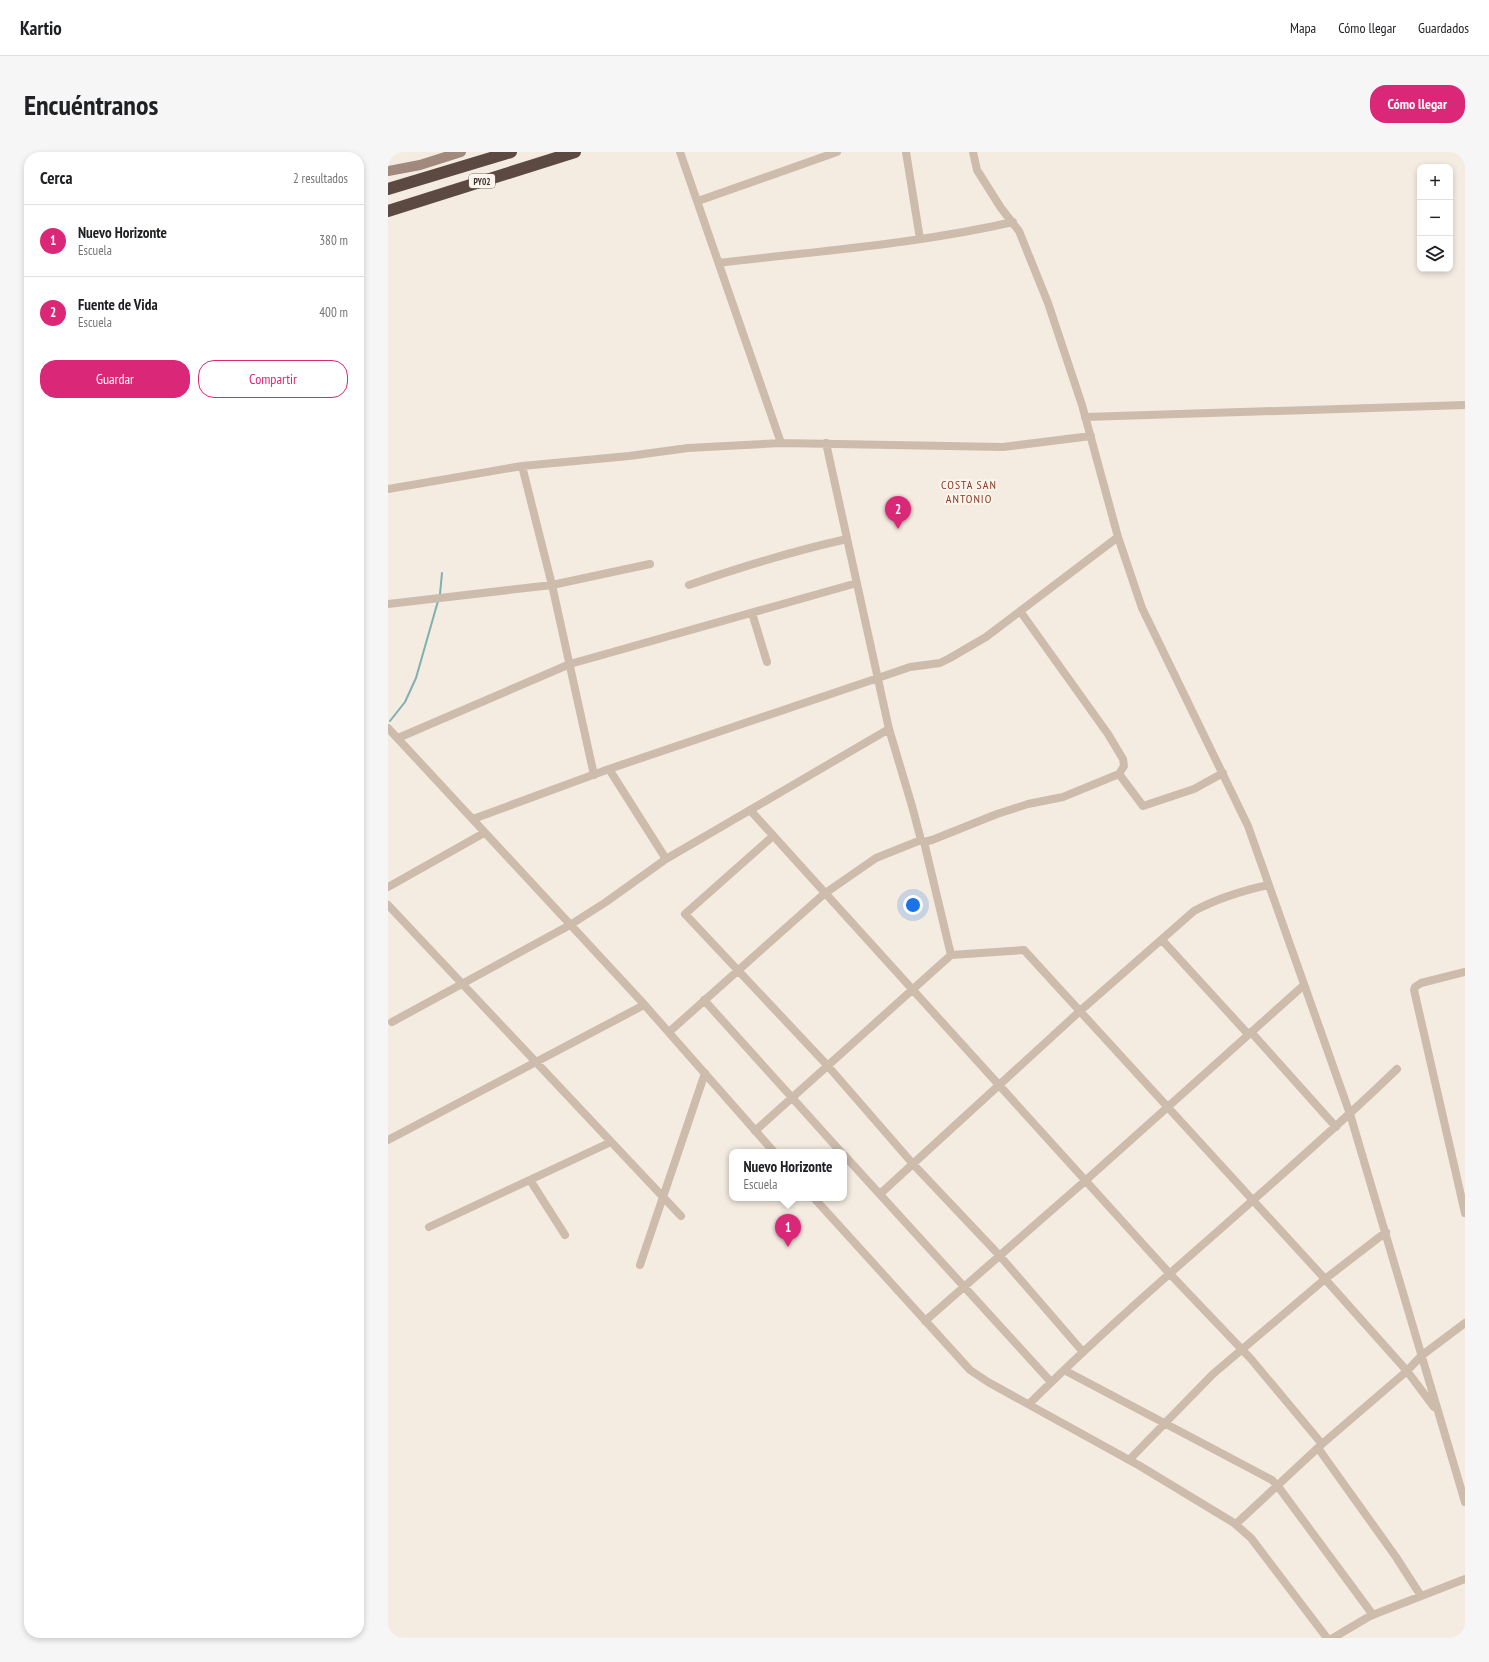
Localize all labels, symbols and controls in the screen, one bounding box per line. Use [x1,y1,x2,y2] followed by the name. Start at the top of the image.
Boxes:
[20,16,62,40] text: Kartio
[1290,19,1316,37] text: Mapa
[1338,19,1396,37] text: Cómo llegar
[1418,19,1469,37] text: Guardados
[1370,85,1465,123] button: Cómo llegar
[24,86,158,123] text: Encuéntranos
[1417,164,1453,272] map controls
[1417,164,1453,200] button: +
[40,167,73,189] text: Cerca
[293,170,348,187] text: 2 resultados
[469,174,495,188] road number: PY02
[1417,200,1453,236] button: −
[78,223,167,242] text: Nuevo Horizonte
[50,232,56,249] text: 1
[319,232,348,249] text: 380 m
[1417,236,1453,272] button: layers
[78,242,112,259] text: Escuela
[78,295,158,314] text: Fuente de Vida
[50,304,56,321] text: 2
[319,304,348,321] text: 400 m
[78,314,112,331] text: Escuela
[40,360,190,398] button: Guardar
[198,360,348,398] button: Compartir
[941,477,997,506] district label: COSTA SAN ANTONIO
[885,496,911,529] pin: 2
[903,895,923,915] your location
[729,1149,847,1201] popup
[744,1157,832,1176] text: Nuevo Horizonte
[744,1176,777,1193] text: Escuela
[775,1214,801,1247] pin: 1

